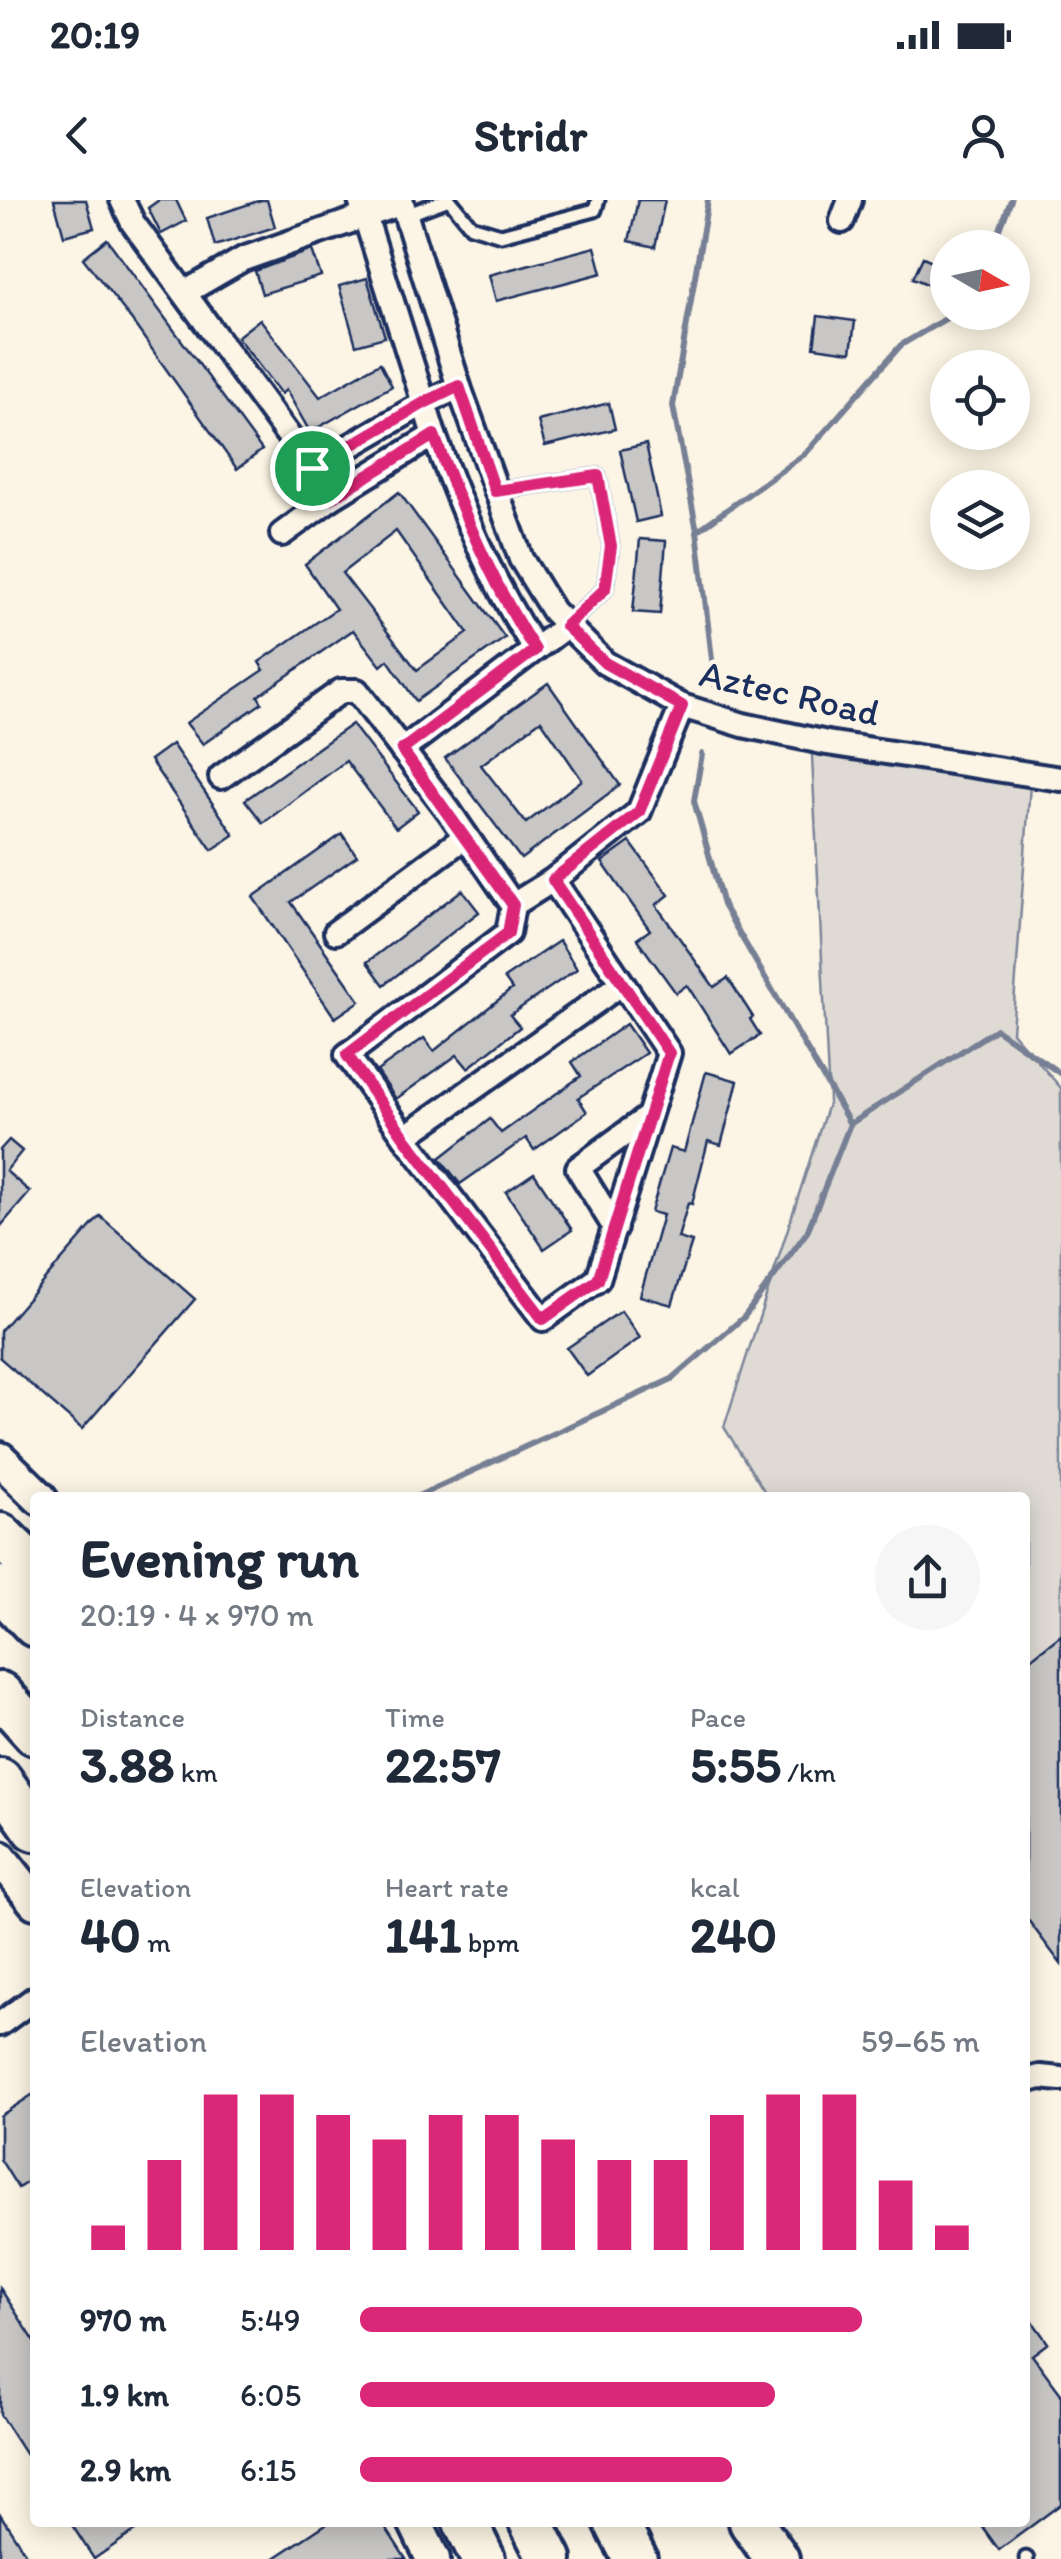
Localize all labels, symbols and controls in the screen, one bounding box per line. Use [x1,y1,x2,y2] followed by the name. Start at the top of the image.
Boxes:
[50,12,140,58] text: 20:19
[50,108,105,163] icon: back
[474,108,587,162] text: Stridr
[956,108,1011,163] icon: person
[930,230,1030,330] north arrow
[930,230,1030,570] map controls
[930,350,1030,450] button: locate
[270,426,355,511] pin
[285,441,340,496] icon: arrive
[930,470,1030,570] button: layers
[695,650,885,736] street label: Aztec Road
[80,1525,359,1591] text: Evening run
[875,1525,980,1630] button: share
[80,1596,314,1634] text: 20:19 · 4 × 970 m
[80,1700,185,1734] text: Distance
[385,1700,445,1734] text: Time
[690,1700,746,1734] text: Pace
[80,1734,174,1795] text: 3.88
[385,1734,501,1795] text: 22:57
[690,1734,781,1795] text: 5:55
[174,1755,218,1789] text: km
[781,1755,836,1789] text: /km
[80,1870,191,1904] text: Elevation
[385,1870,509,1904] text: Heart rate
[690,1870,740,1904] text: kcal
[80,1904,141,1965] text: 40
[385,1904,461,1965] text: 141
[690,1904,777,1965] text: 240
[141,1925,171,1959] text: m
[461,1925,520,1959] text: bpm
[80,2022,207,2060] text: Elevation
[861,2022,980,2060] text: 59–65 m
[80,2301,166,2339] text: 970 m
[240,2301,301,2339] text: 5:49
[80,2376,169,2414] text: 1.9 km
[240,2376,301,2414] text: 6:05
[80,2451,171,2489] text: 2.9 km
[240,2451,296,2489] text: 6:15

